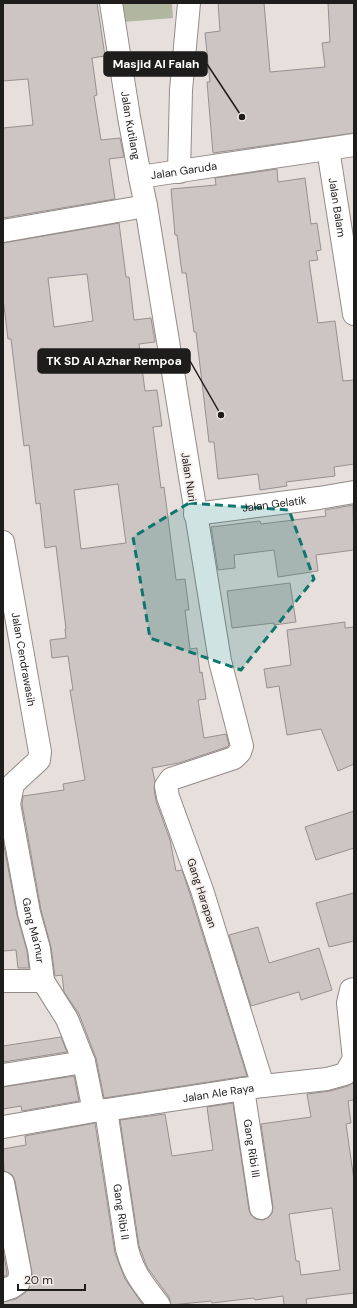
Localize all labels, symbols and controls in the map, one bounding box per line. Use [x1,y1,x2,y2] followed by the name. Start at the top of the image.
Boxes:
[104,52,207,76] callout: Masjid Al Falah
[113,56,199,72] text: Masjid Al Falah
[118,90,144,161] street label: Jalan Kutilang
[150,159,218,182] street label: Jalan Garuda
[326,177,349,238] street label: Jalan Balam
[38,349,190,373] callout: TK SD Al Azhar Rempoa
[46,353,182,369] text: TK SD Al Azhar Rempoa
[178,451,200,503] street label: Jalan Nuri
[241,493,308,515] street label: Jalan Gelatik
[8,611,39,707] street label: Jalan Cendrawasih
[184,856,220,930] street label: Gang Harapan
[19,897,48,964] street label: Gang Ma'mur
[182,1080,255,1105] street label: Jalan Ale Raya
[241,1118,263,1179] street label: Gang Ribi III
[110,1183,133,1241] street label: Gang Ribi II
[18,1266,85,1292] scale bar
[24,1272,53,1288] text: 20 m

